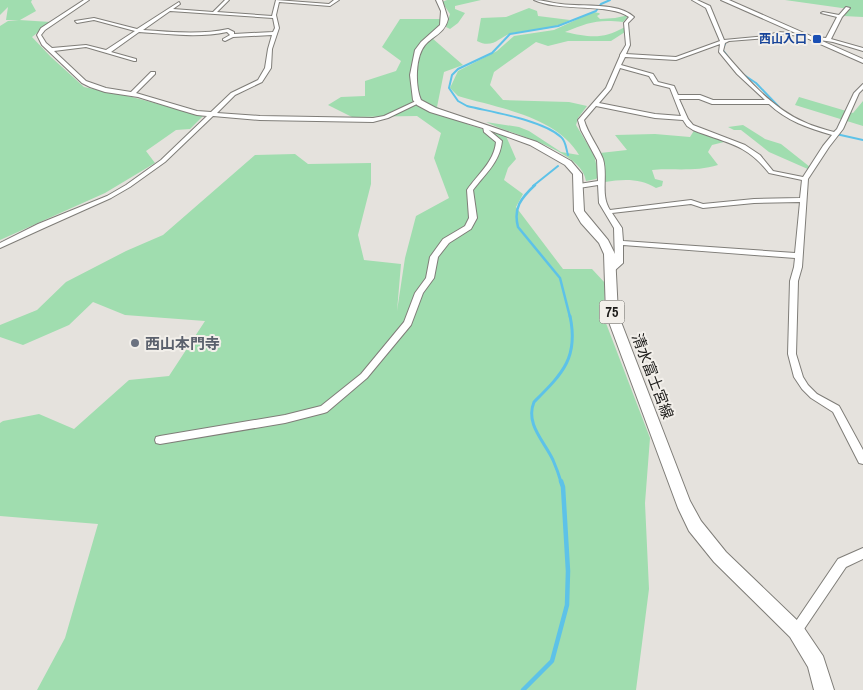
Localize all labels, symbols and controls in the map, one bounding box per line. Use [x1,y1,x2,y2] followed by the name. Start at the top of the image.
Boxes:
[759,31,807,47] place label: 西山入口
[811,33,823,45] marker: 西山入口
[600,300,624,324] road number: 75
[627,330,679,422] street label: 清水富士宮線
[145,333,220,354] place label: 西山本門寺
[129,337,141,349] marker: 西山本門寺

